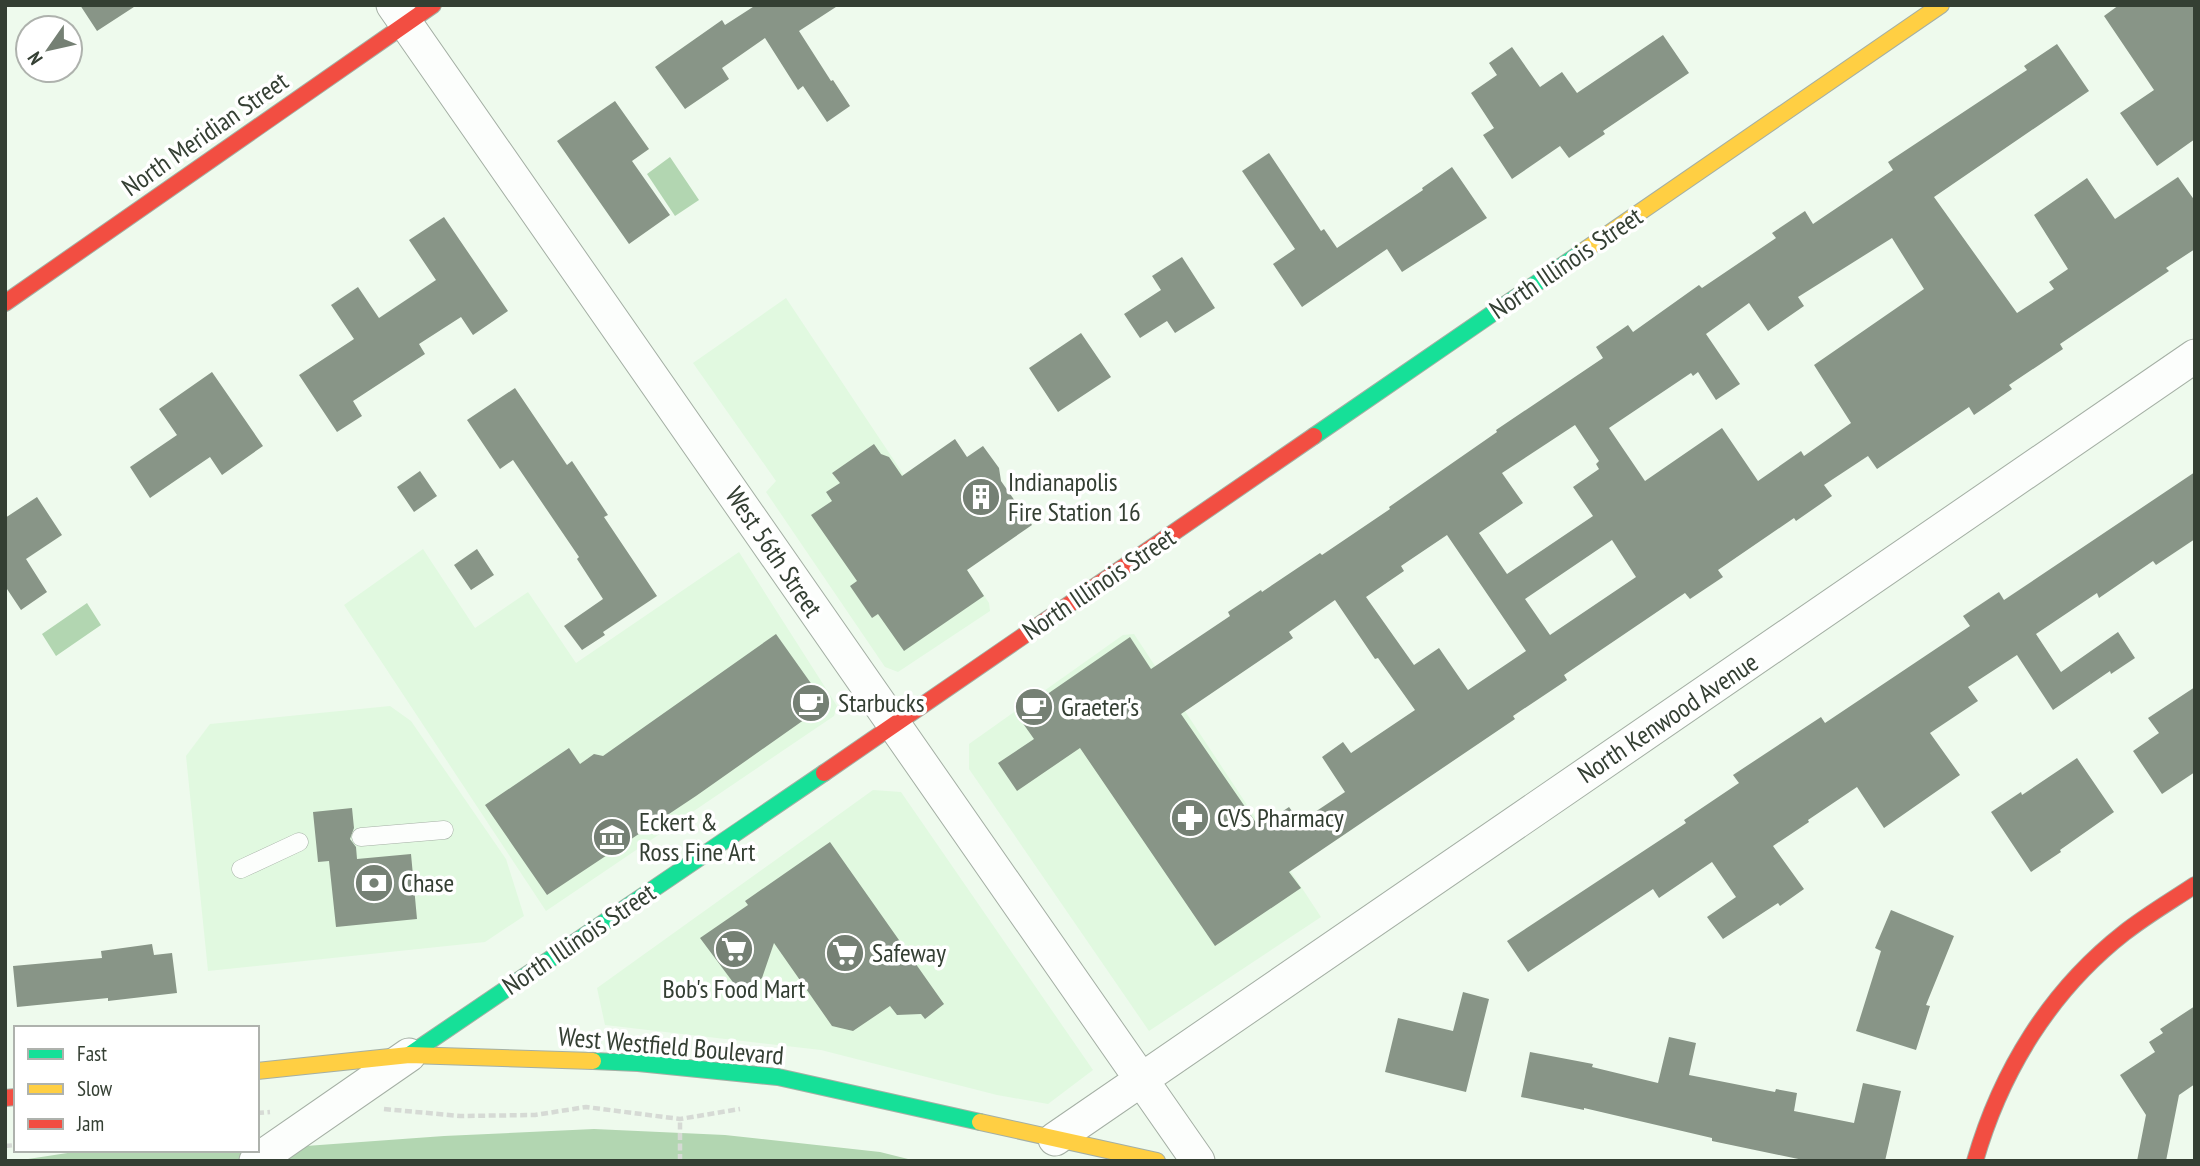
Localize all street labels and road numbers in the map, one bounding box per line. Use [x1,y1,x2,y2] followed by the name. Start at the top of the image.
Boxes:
[115,64,294,203] street label: North Meridian Street
[1483,199,1648,326] street label: North Illinois Street
[719,480,830,623] street label: West 56th Street
[1016,520,1181,647] street label: North Illinois Street
[1571,645,1764,790] street label: North Kenwood Avenue
[496,875,661,1002] street label: North Illinois Street
[557,1019,785,1072] street label: West Westfield Boulevard

